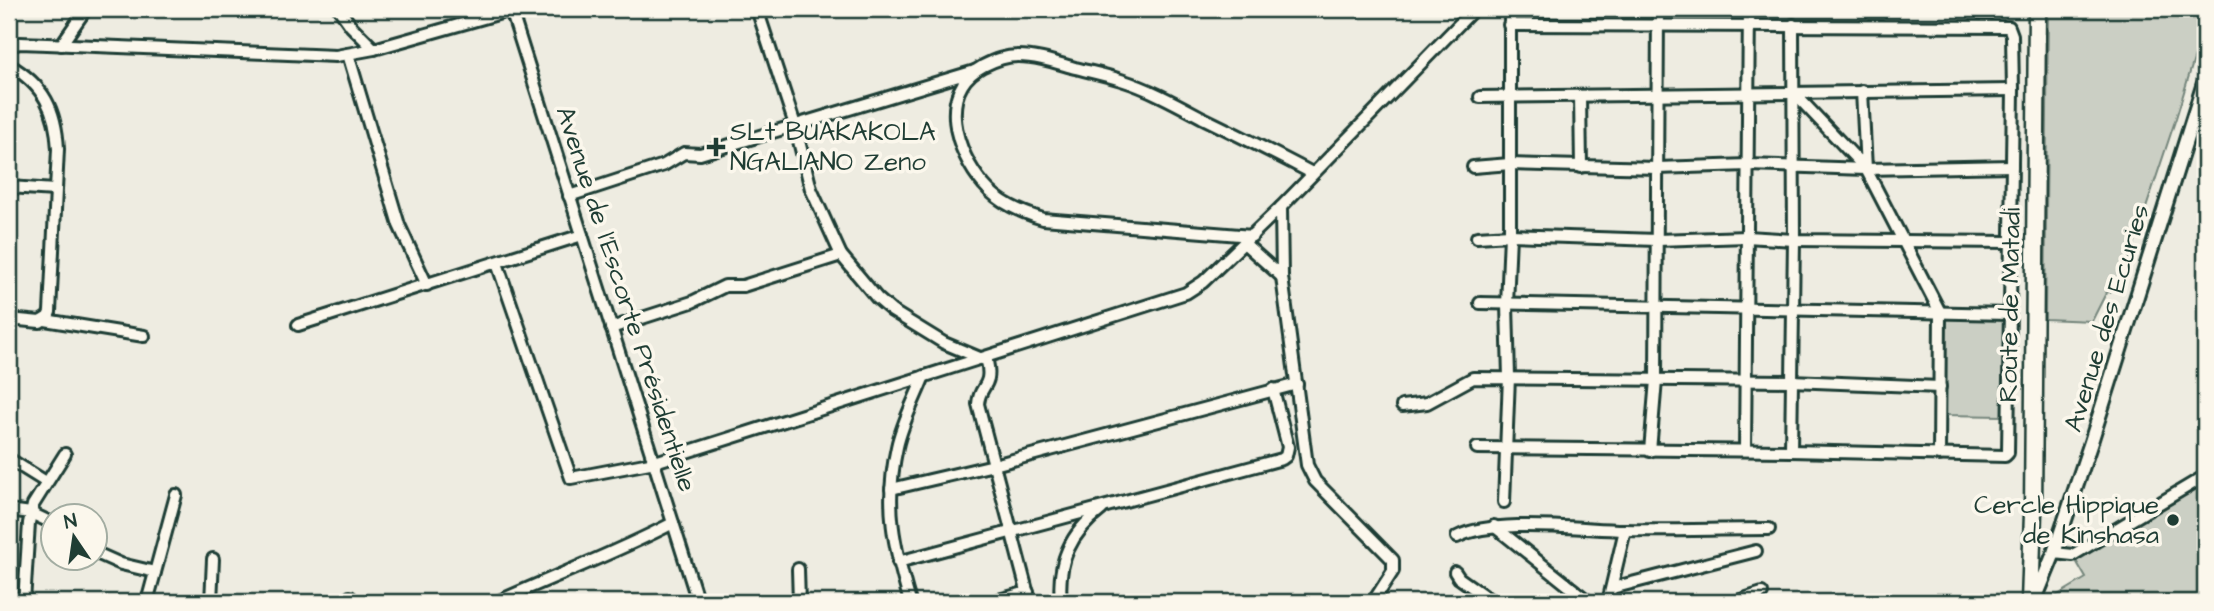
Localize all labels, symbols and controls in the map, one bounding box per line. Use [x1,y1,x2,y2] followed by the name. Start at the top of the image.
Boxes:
[547,102,705,496] street label: Avenue de l'Escorte Présidentielle
[730,114,936,180] place label: SLt BUAKAKOLA NGALIANO Zeno
[708,139,724,155] marker: SLt BUAKAKOLA NGALIANO Zeno
[2055,200,2159,436] street label: Avenue des Ecuries
[1990,207,2030,403] street label: Route de Matadi
[1974,487,2159,553] place label: Cercle Hippique de Kinshasa
[38,503,108,572] north arrow
[62,507,79,536] text: N
[2165,512,2181,528] marker: Cercle Hippique de Kinshasa

